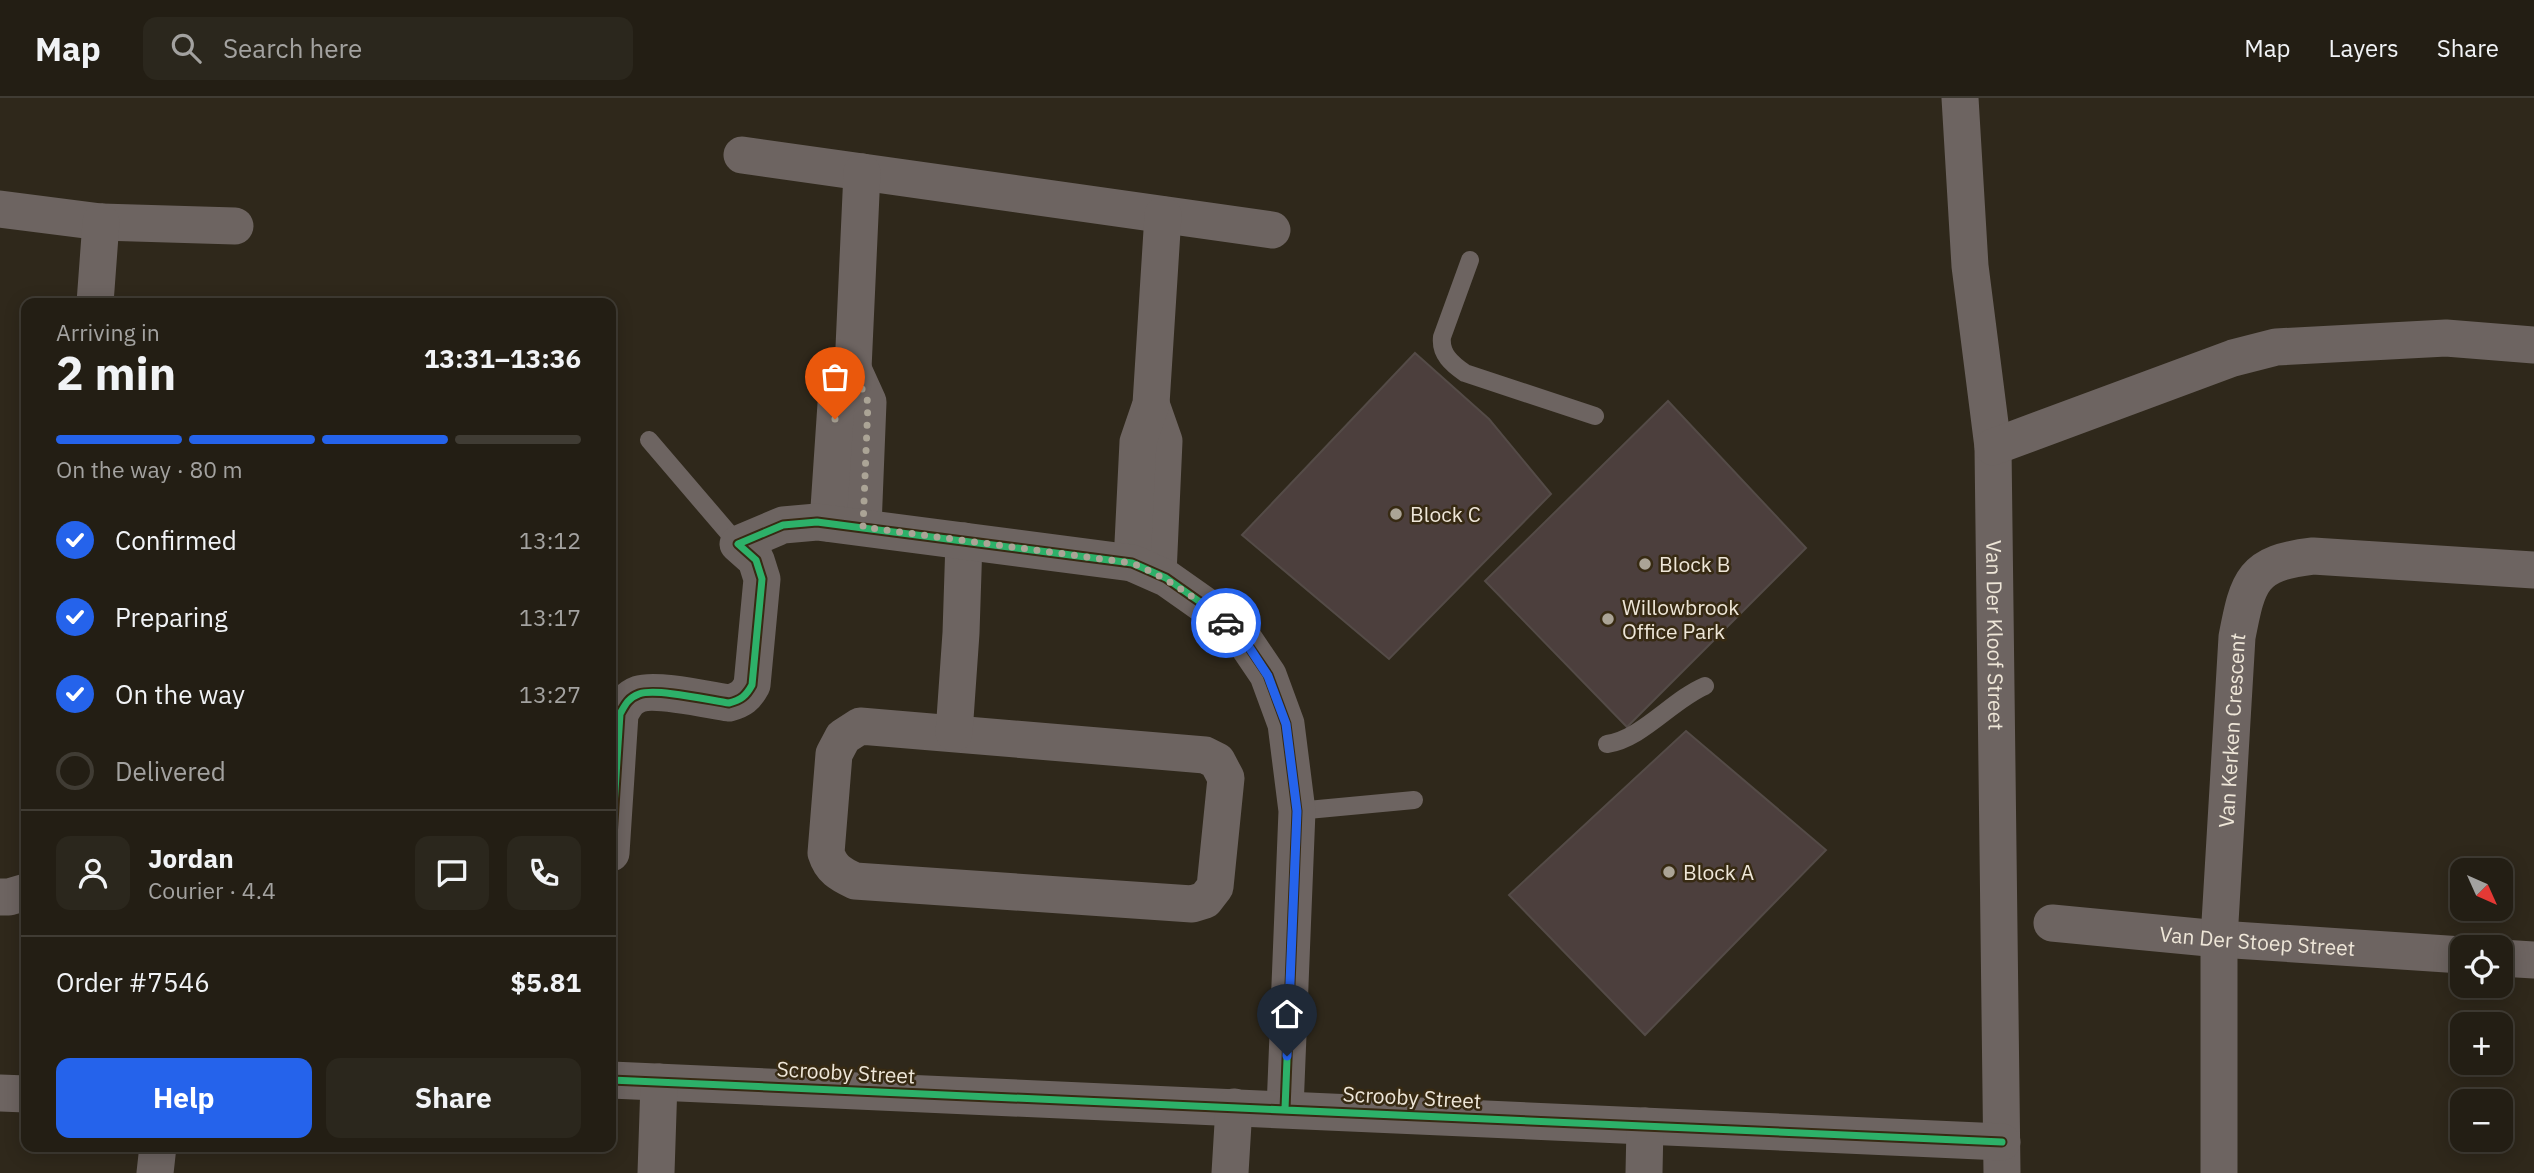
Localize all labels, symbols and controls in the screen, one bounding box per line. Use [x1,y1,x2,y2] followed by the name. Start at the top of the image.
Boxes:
[143,17,633,80] search box
[35,27,101,70] text: Map
[167,29,205,67] icon: search
[223,31,362,65] text: Search here
[2244,32,2291,64] text: Map
[2329,32,2399,64] text: Layers
[2437,32,2499,64] text: Share
[56,317,160,347] text: Arriving in
[424,341,581,375] text: 13:31–13:36
[56,343,176,403] text: 2 min
[805,347,865,419] pin
[816,358,854,396] icon: bag
[56,454,243,484] text: On the way · 80 m
[1410,500,1481,528] place label: Block C
[1388,506,1404,522] marker: Block C
[56,521,94,559] icon: check
[115,523,237,557] text: Confirmed
[519,525,581,555] text: 13:12
[1980,540,2011,731] street label: Van Der Kloof Street
[1659,550,1730,578] place label: Block B
[1637,556,1653,572] marker: Block B
[1191,588,1261,658] courier
[1622,593,1739,645] place label: Willowbrook Office Park
[56,598,94,636] icon: check
[115,600,228,634] text: Preparing
[519,602,581,632] text: 13:17
[1207,604,1245,642] icon: car
[1600,611,1616,627] marker: Willowbrook Office Park
[2212,630,2252,829] street label: Van Kerken Crescent
[56,675,94,713] icon: check
[115,677,245,711] text: On the way
[519,679,581,709] text: 13:27
[115,754,226,788] text: Delivered
[56,836,130,910] button: person
[415,836,489,910] button: chat
[507,836,581,910] button: phone
[148,841,234,875] text: Jordan
[1683,858,1754,886] place label: Block A
[2450,858,2513,920] north arrow
[2450,858,2513,1152] map controls
[1661,864,1677,880] marker: Block A
[148,875,276,905] text: Courier · 4.4
[2158,919,2356,962] street label: Van Der Stoep Street
[2450,935,2513,998] button: locate
[56,965,210,999] text: Order #7546
[511,965,581,999] text: $5.81
[1257,984,1317,1056] pin
[1268,995,1306,1033] icon: home
[2450,1012,2513,1075] button: +
[776,1054,916,1090] street label: Scrooby Street
[56,1058,312,1138] button: Help
[326,1058,581,1138] button: Share
[1342,1079,1482,1115] street label: Scrooby Street
[2450,1089,2513,1152] button: −

